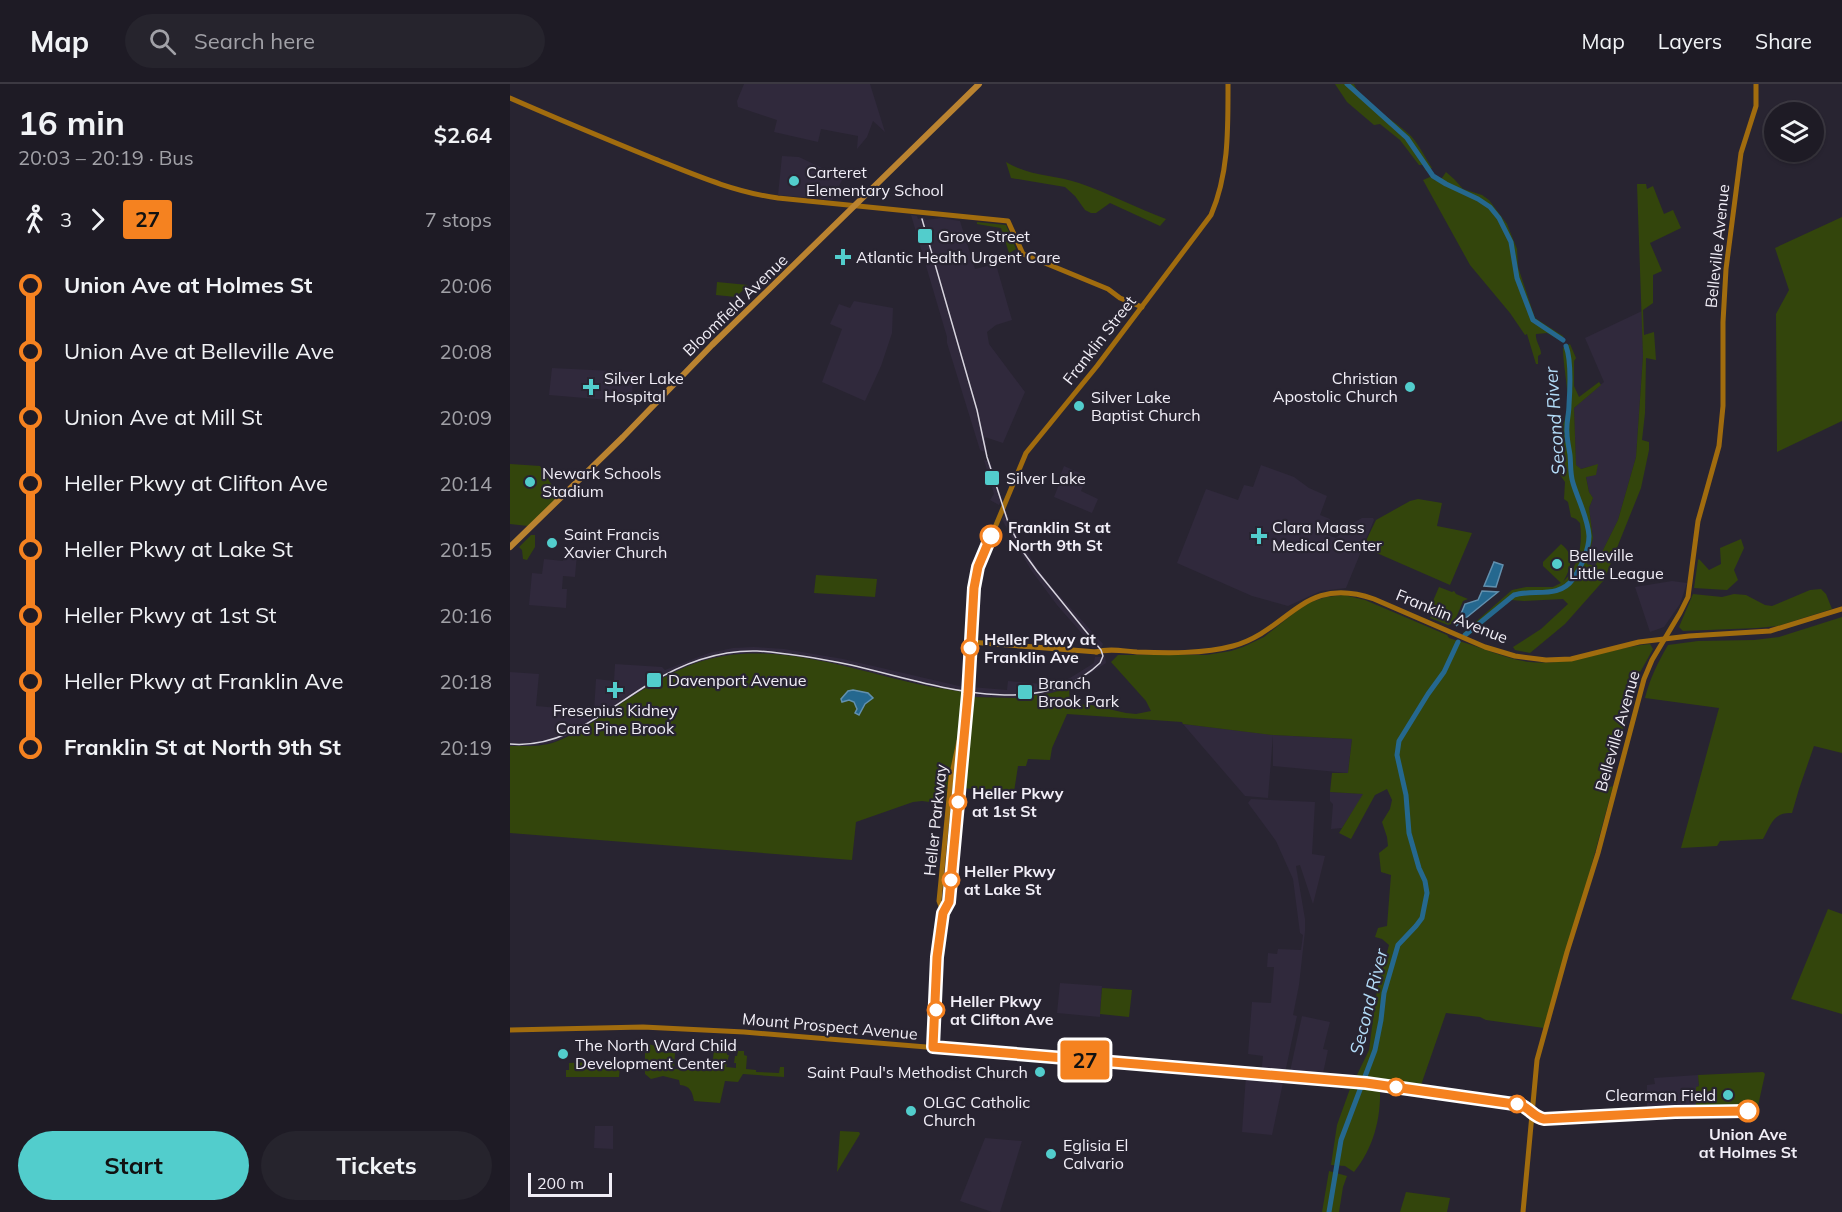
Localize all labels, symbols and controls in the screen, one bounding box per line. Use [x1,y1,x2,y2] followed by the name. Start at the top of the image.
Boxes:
[125,14,545,68] search box
[30,24,89,59] text: Map
[146,25,179,58] icon: search
[194,27,315,55] text: Search here
[1582,28,1625,54] text: Map
[1658,28,1722,54] text: Layers
[1755,28,1812,54] text: Share
[18,102,125,143] text: 16 min
[1764,102,1824,162] map controls
[1764,102,1824,162] button: layers
[434,121,492,149] text: $2.64
[18,145,194,170] text: 20:03 – 20:19 · Bus
[806,162,944,200] place label: Carteret Elementary School
[787,174,801,188] marker: Carteret Elementary School
[1701,183,1733,309] street label: Belleville Avenue
[18,203,51,236] icon: walk
[81,203,114,236] icon: forward
[135,206,160,232] text: 27
[60,207,72,232] text: 3
[425,207,492,232] text: 7 stops
[938,226,1030,246] place label: Grove Street
[916,227,934,245] marker: Grove Street
[856,247,1061,267] place label: Atlantic Health Urgent Care
[834,248,852,266] marker: Atlantic Health Urgent Care
[678,250,792,360] street label: Bloomfield Avenue
[64,271,312,299] text: Union Ave at Holmes St
[439,273,492,298] text: 20:06
[1058,291,1140,388] street label: Franklin Street
[64,337,334,365] text: Union Ave at Belleville Ave
[439,339,492,364] text: 20:08
[1539,365,1570,476] water label: Second River
[604,368,684,406] place label: Silver Lake Hospital
[1273,368,1398,406] place label: Christian Apostolic Church
[582,378,600,396] marker: Silver Lake Hospital
[1403,380,1417,394] marker: Christian Apostolic Church
[1091,387,1201,425] place label: Silver Lake Baptist Church
[1072,399,1086,413] marker: Silver Lake Baptist Church
[64,403,263,431] text: Union Ave at Mill St
[439,405,492,430] text: 20:09
[542,463,661,501] place label: Newark Schools Stadium
[1006,468,1086,488] place label: Silver Lake
[64,469,328,497] text: Heller Pkwy at Clifton Ave
[983,469,1001,487] marker: Silver Lake
[439,471,492,496] text: 20:14
[523,475,537,489] marker: Newark Schools Stadium
[1008,517,1111,555] place label: Franklin St at North 9th St
[1272,517,1382,555] place label: Clara Maass Medical Center
[564,524,668,562] place label: Saint Francis Xavier Church
[980,525,1002,547] marker: Franklin St at North 9th St
[1250,527,1268,545] marker: Clara Maass Medical Center
[64,535,293,563] text: Heller Pkwy at Lake St
[545,536,559,550] marker: Saint Francis Xavier Church
[439,537,492,562] text: 20:15
[1569,545,1664,583] place label: Belleville Little League
[1550,557,1564,571] marker: Belleville Little League
[1393,584,1511,648] street label: Franklin Avenue
[64,601,277,629] text: Heller Pkwy at 1st St
[439,603,492,628] text: 20:16
[984,629,1096,667] place label: Heller Pkwy at Franklin Ave
[961,639,979,657] marker: Heller Pkwy at Franklin Ave
[64,667,343,695] text: Heller Pkwy at Franklin Ave
[1590,668,1644,794] street label: Belleville Avenue
[439,669,492,694] text: 20:18
[668,670,806,690] place label: Davenport Avenue
[645,671,663,689] marker: Davenport Avenue
[1038,673,1120,711] place label: Branch Brook Park
[606,681,624,699] marker: Fresenius Kidney Care Pine Brook
[1016,683,1034,701] marker: Branch Brook Park
[553,700,678,738] place label: Fresenius Kidney Care Pine Brook
[64,733,341,761] text: Franklin St at North 9th St
[439,735,492,760] text: 20:19
[919,763,951,877] street label: Heller Parkway
[972,783,1064,821] place label: Heller Pkwy at 1st St
[949,793,967,811] marker: Heller Pkwy at 1st St
[964,861,1056,899] place label: Heller Pkwy at Lake St
[942,871,960,889] marker: Heller Pkwy at Lake St
[1344,945,1393,1057] water label: Second River
[950,991,1054,1029] place label: Heller Pkwy at Clifton Ave
[927,1001,945,1019] marker: Heller Pkwy at Clifton Ave
[741,1008,919,1044] street label: Mount Prospect Avenue
[575,1035,737,1073] place label: The North Ward Child Development Center
[1058,1040,1112,1080] line badge: 27
[556,1047,570,1061] marker: The North Ward Child Development Center
[1072,1047,1098,1073] text: 27
[807,1062,1028,1082] place label: Saint Paul's Methodist Church
[1033,1065,1047,1079] marker: Saint Paul's Methodist Church
[1387,1078,1405,1096] unlabelled marker
[1605,1085,1716,1105] place label: Clearman Field
[1721,1088,1735,1102] marker: Clearman Field
[923,1092,1030,1130] place label: OLGC Catholic Church
[1508,1095,1526,1113] unlabelled marker
[1737,1100,1759,1122] marker: Union Ave at Holmes St
[904,1104,918,1118] marker: OLGC Catholic Church
[1699,1124,1797,1162] place label: Union Ave at Holmes St
[18,1131,249,1200] button: Start
[261,1131,492,1200] button: Tickets
[1063,1135,1128,1173] place label: Eglisia El Calvario
[1044,1147,1058,1161] marker: Eglisia El Calvario
[528,1170,612,1198] scale bar
[537,1173,584,1193] text: 200 m

